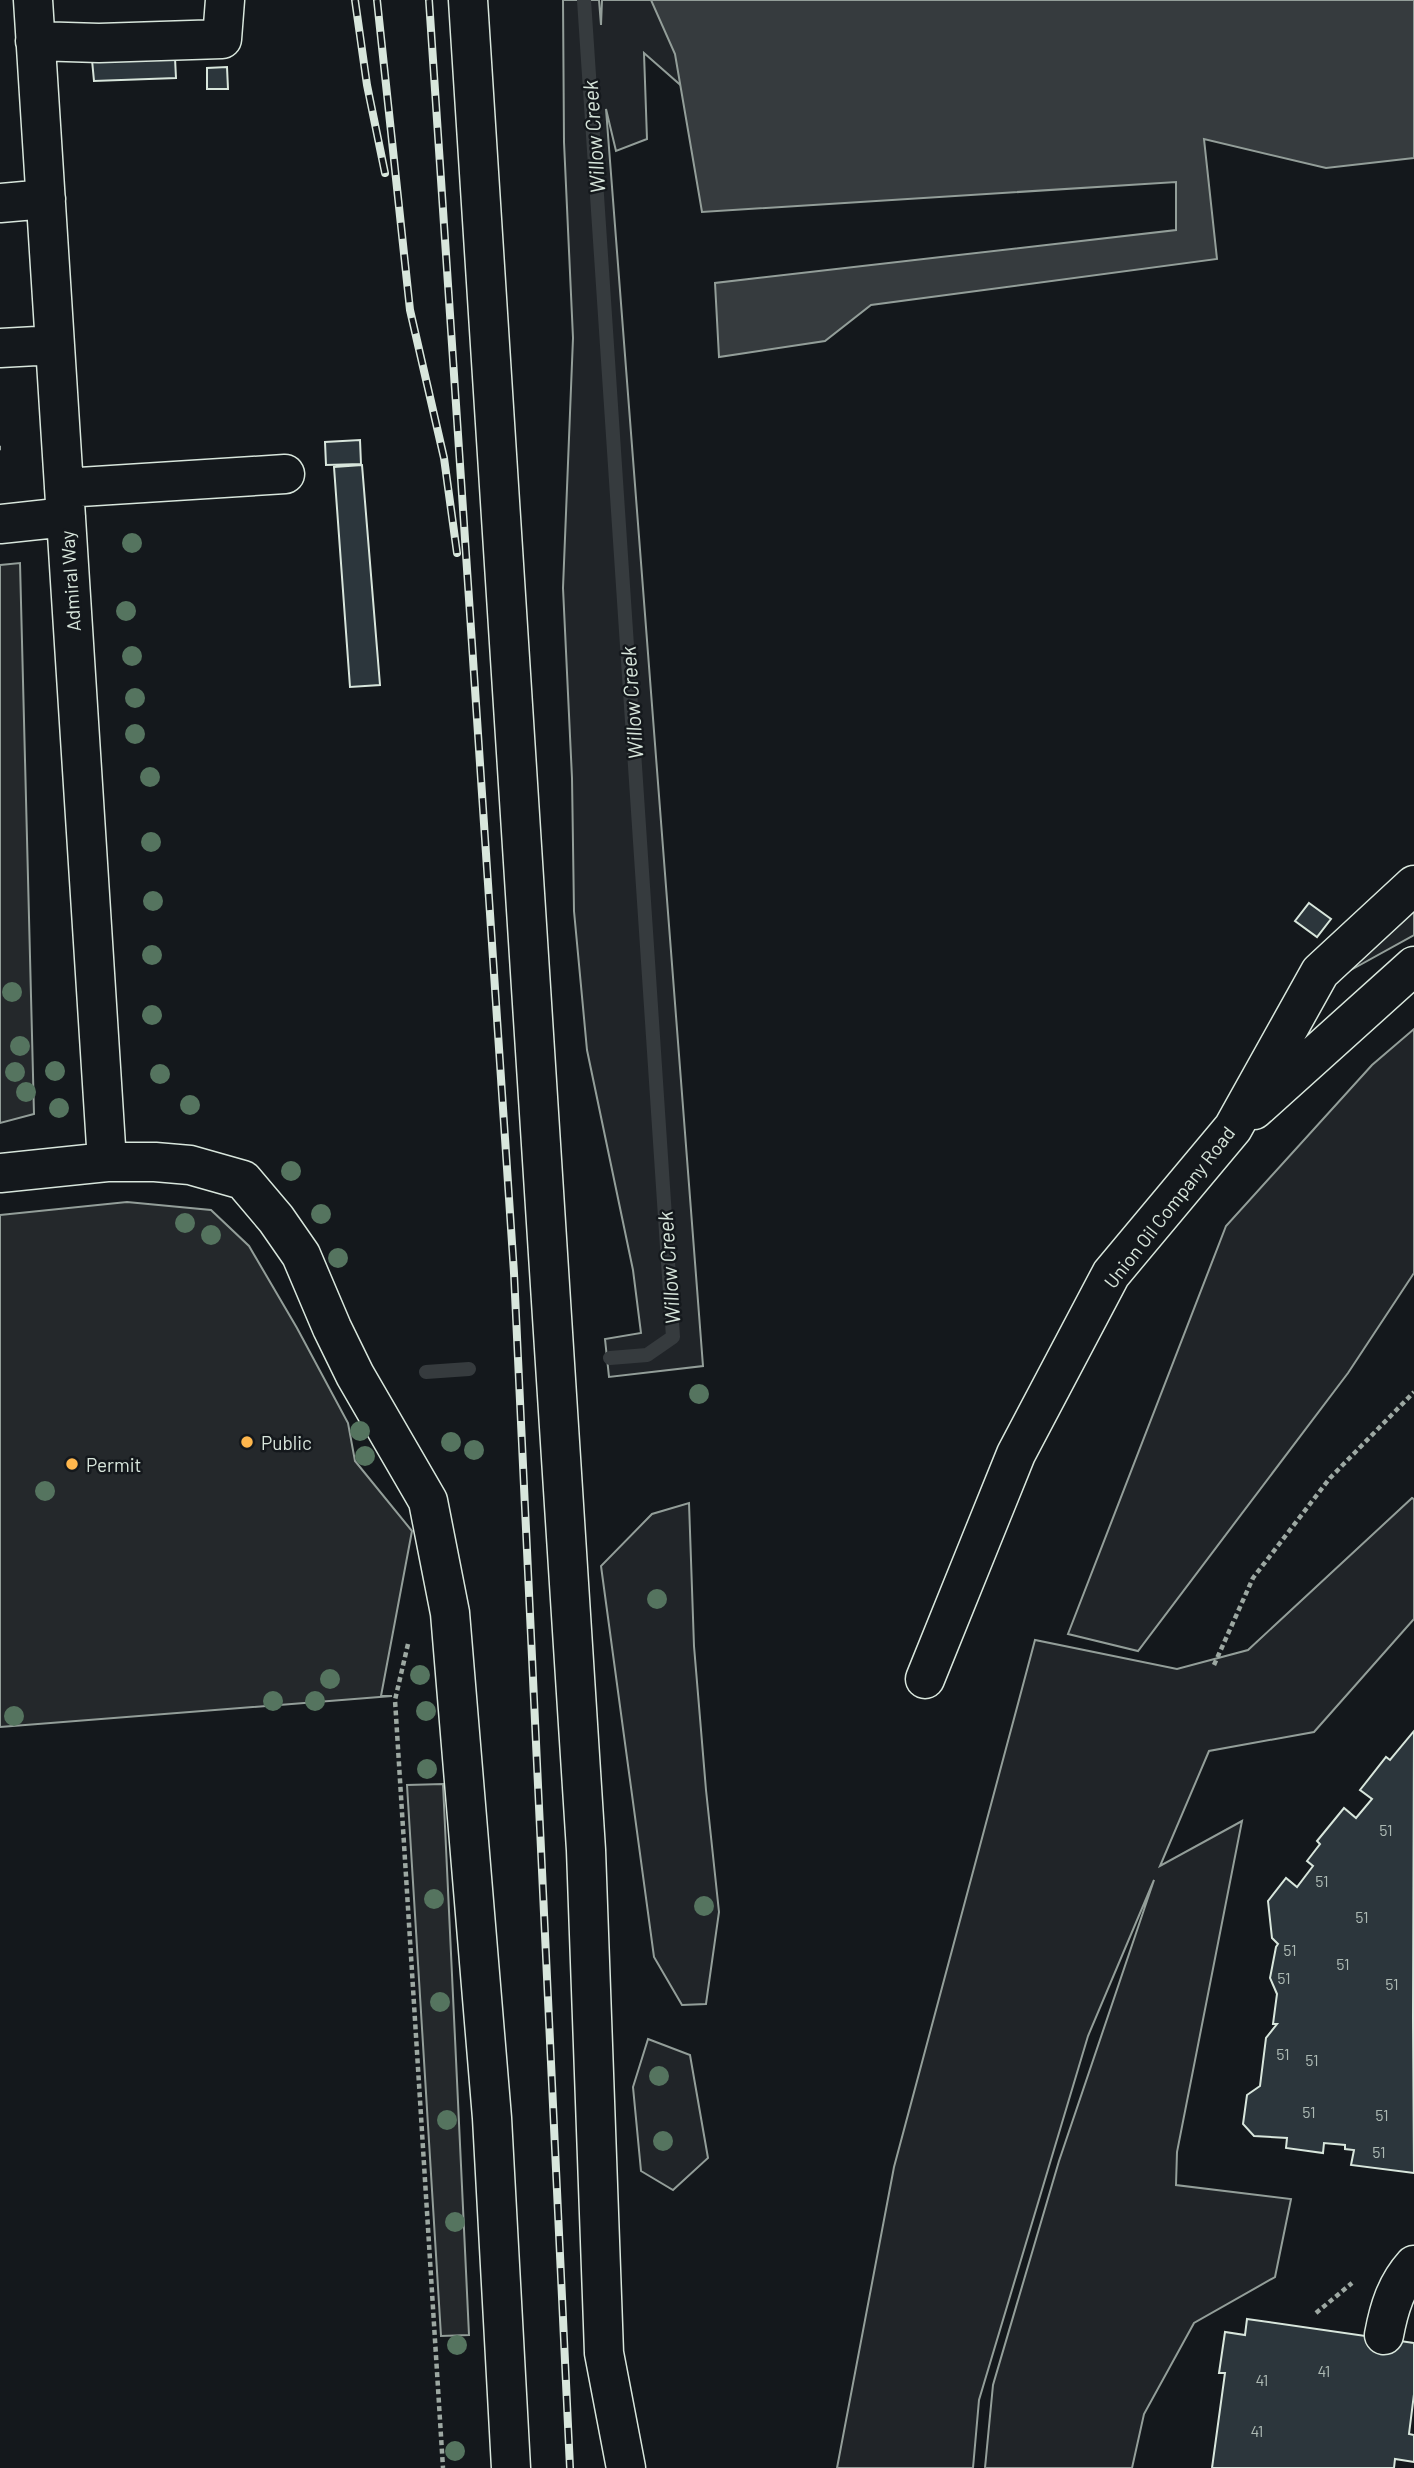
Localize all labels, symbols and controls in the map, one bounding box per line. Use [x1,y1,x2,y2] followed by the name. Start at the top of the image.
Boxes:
[577,79,609,194] water label: Willow Creek
[55,530,85,632] street label: Admiral Way
[615,645,647,760] water label: Willow Creek
[1099,1121,1239,1293] street label: Union Oil Company Road
[652,1210,684,1325] water label: Willow Creek
[261,1431,312,1454] place label: Public
[239,1434,255,1450] marker: Public
[86,1453,141,1476] place label: Permit
[64,1456,80,1472] marker: Permit
[1379,1820,1393,1839] house number: 51
[1315,1871,1329,1890] house number: 51
[1355,1907,1369,1926] house number: 51
[1283,1940,1297,1959] house number: 51
[1336,1954,1350,1973] house number: 51
[1277,1968,1291,1987] house number: 51
[1385,1974,1399,1993] house number: 51
[1276,2044,1290,2063] house number: 51
[1305,2050,1319,2069] house number: 51
[1302,2102,1316,2121] house number: 51
[1375,2105,1389,2124] house number: 51
[1372,2142,1386,2161] house number: 51
[1318,2361,1330,2380] house number: 41
[1256,2370,1268,2389] house number: 41
[1251,2421,1263,2440] house number: 41

